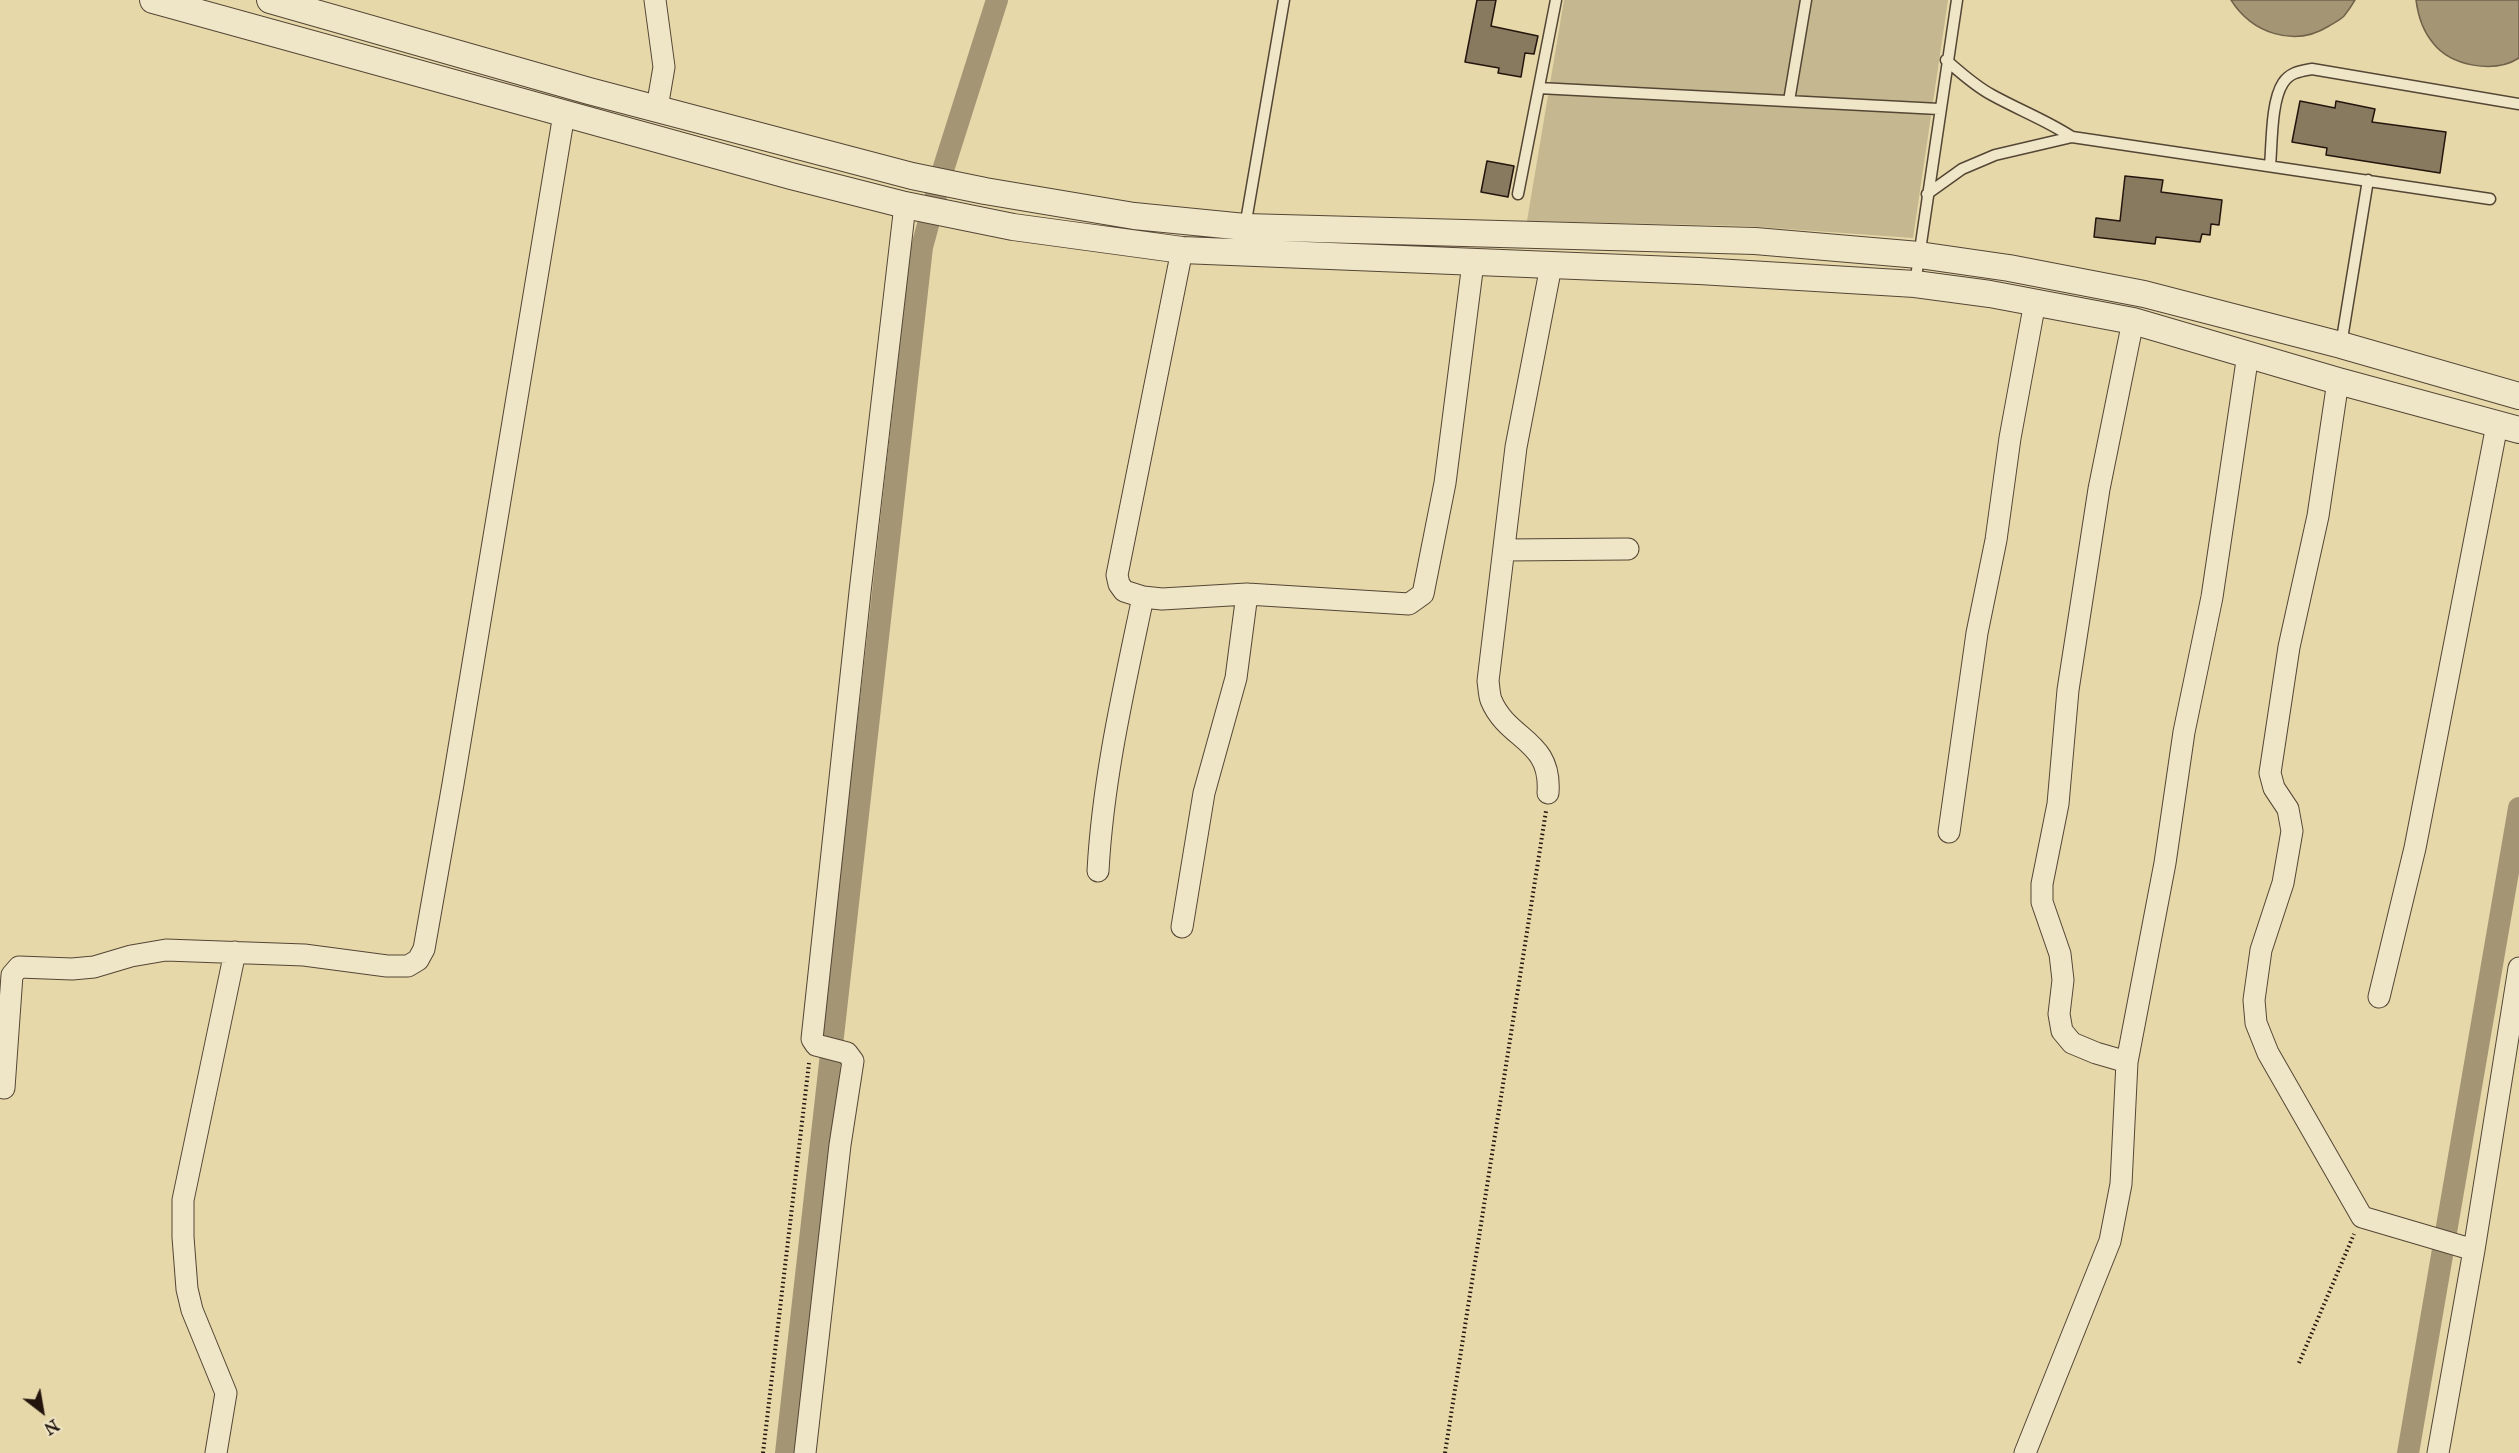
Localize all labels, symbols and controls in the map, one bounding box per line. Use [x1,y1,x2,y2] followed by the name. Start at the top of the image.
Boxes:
[12,1381,72,1441] north arrow
[41,1415,62,1438] text: N

